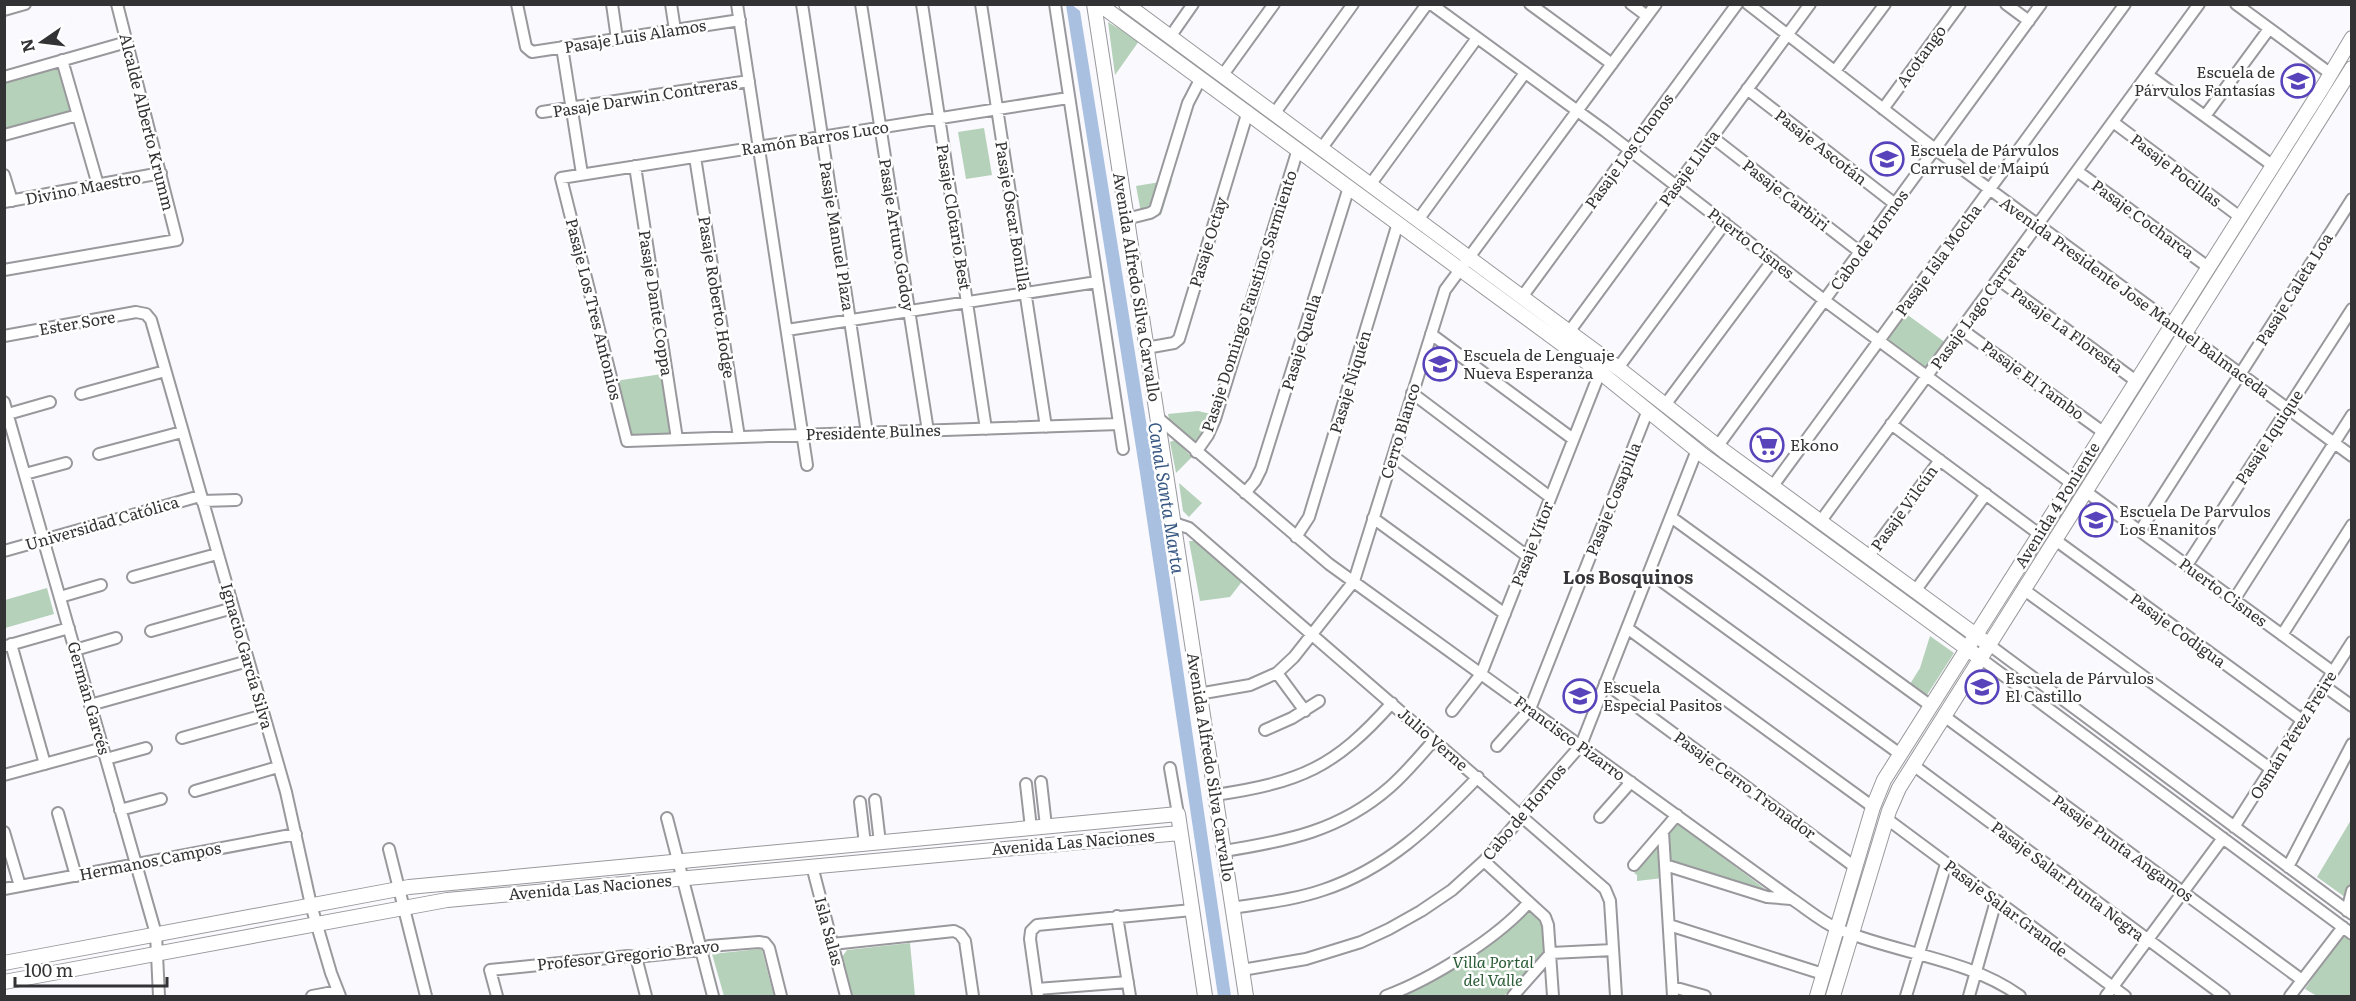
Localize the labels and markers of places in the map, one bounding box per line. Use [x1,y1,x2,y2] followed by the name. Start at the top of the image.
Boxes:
[2134,59,2275,101] place label: Escuela de Párvulos Fantasías
[2280,63,2316,99] school or university icon: Escuela de Párvulos Fantasías
[1910,137,2059,179] place label: Escuela de Párvulos Carrusel de Maipú
[1869,141,1905,177] school or university icon: Escuela de Párvulos Carrusel de Maipú
[1463,342,1615,384] place label: Escuela de Lenguaje Nueva Esperanza
[1422,346,1458,382] school or university icon: Escuela de Lenguaje Nueva Esperanza
[1749,427,1785,463] supermarket icon: Ekono
[1790,432,1839,456] place label: Ekono
[2119,498,2270,540] place label: Escuela De Parvulos Los Enanitos
[2078,502,2114,538] school or university icon: Escuela De Parvulos Los Enanitos
[2005,665,2154,707] place label: Escuela de Párvulos El Castillo
[1964,669,2000,705] school or university icon: Escuela de Párvulos El Castillo
[1603,674,1722,716] place label: Escuela Especial Pasitos
[1562,678,1598,714] school or university icon: Escuela Especial Pasitos

